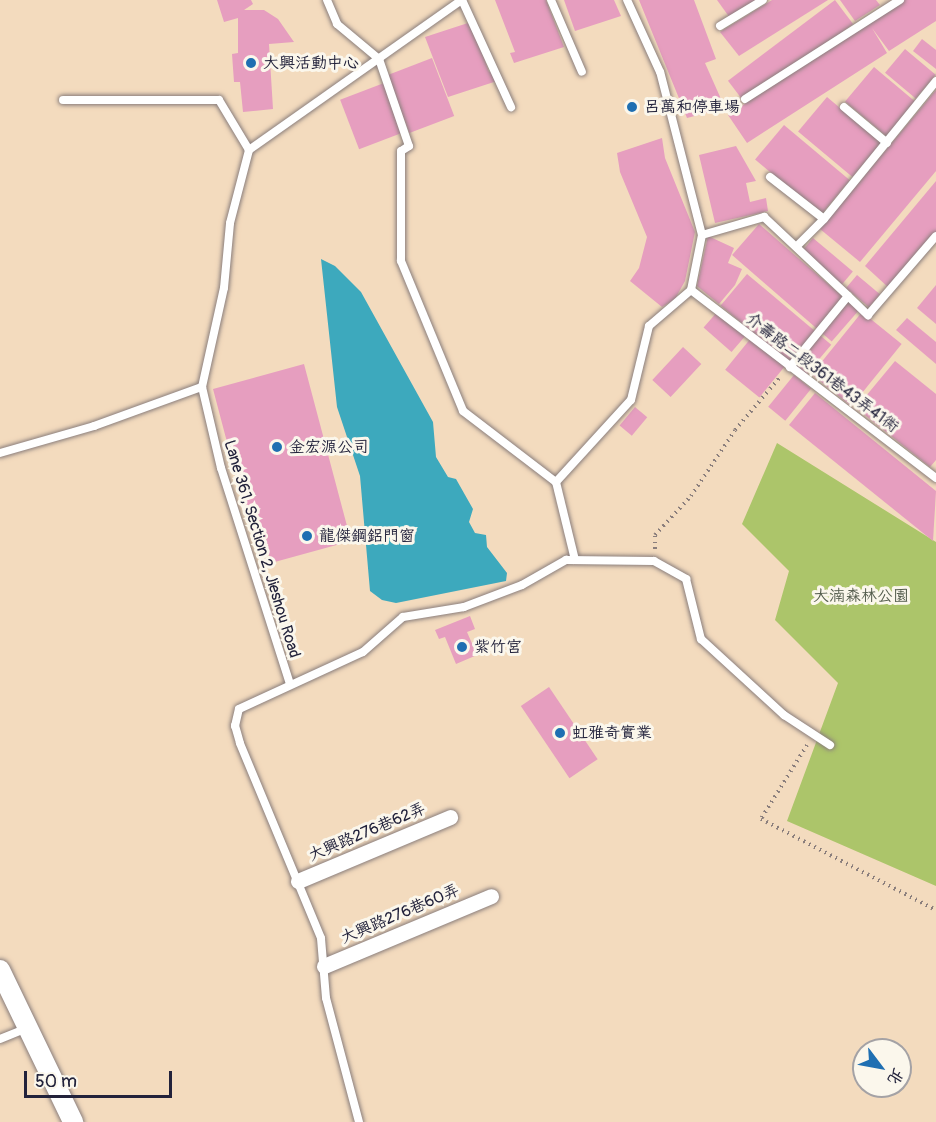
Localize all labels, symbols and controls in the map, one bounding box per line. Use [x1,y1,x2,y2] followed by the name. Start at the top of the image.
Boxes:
[263,53,359,73] place label: 大興活動中心
[244,56,258,70] marker: 大興活動中心
[644,97,740,117] place label: 呂萬和停車場
[625,100,639,114] marker: 呂萬和停車場
[742,309,902,437] street label: 介壽路二段361巷43弄41衖
[289,437,369,457] place label: 金宏源公司
[220,438,304,660] street label: Lane 361, Section 2, Jieshou Road
[270,440,284,454] marker: 金宏源公司
[319,526,415,546] place label: 龍傑鋼鋁門窗
[300,529,314,543] marker: 龍傑鋼鋁門窗
[813,586,909,606] park label: 大湳森林公園
[474,637,522,657] place label: 紫竹宮
[455,640,469,654] marker: 紫竹宮
[572,723,652,743] place label: 虹雅奇實業
[553,726,567,740] marker: 虹雅奇實業
[306,799,428,865] street label: 大興路276巷62弄
[338,880,462,948] street label: 大興路276巷60弄
[852,1038,912,1098] north arrow
[27,1059,176,1097] scale bar
[883,1064,908,1089] text: 北
[35,1070,77,1093] text: 50 m

